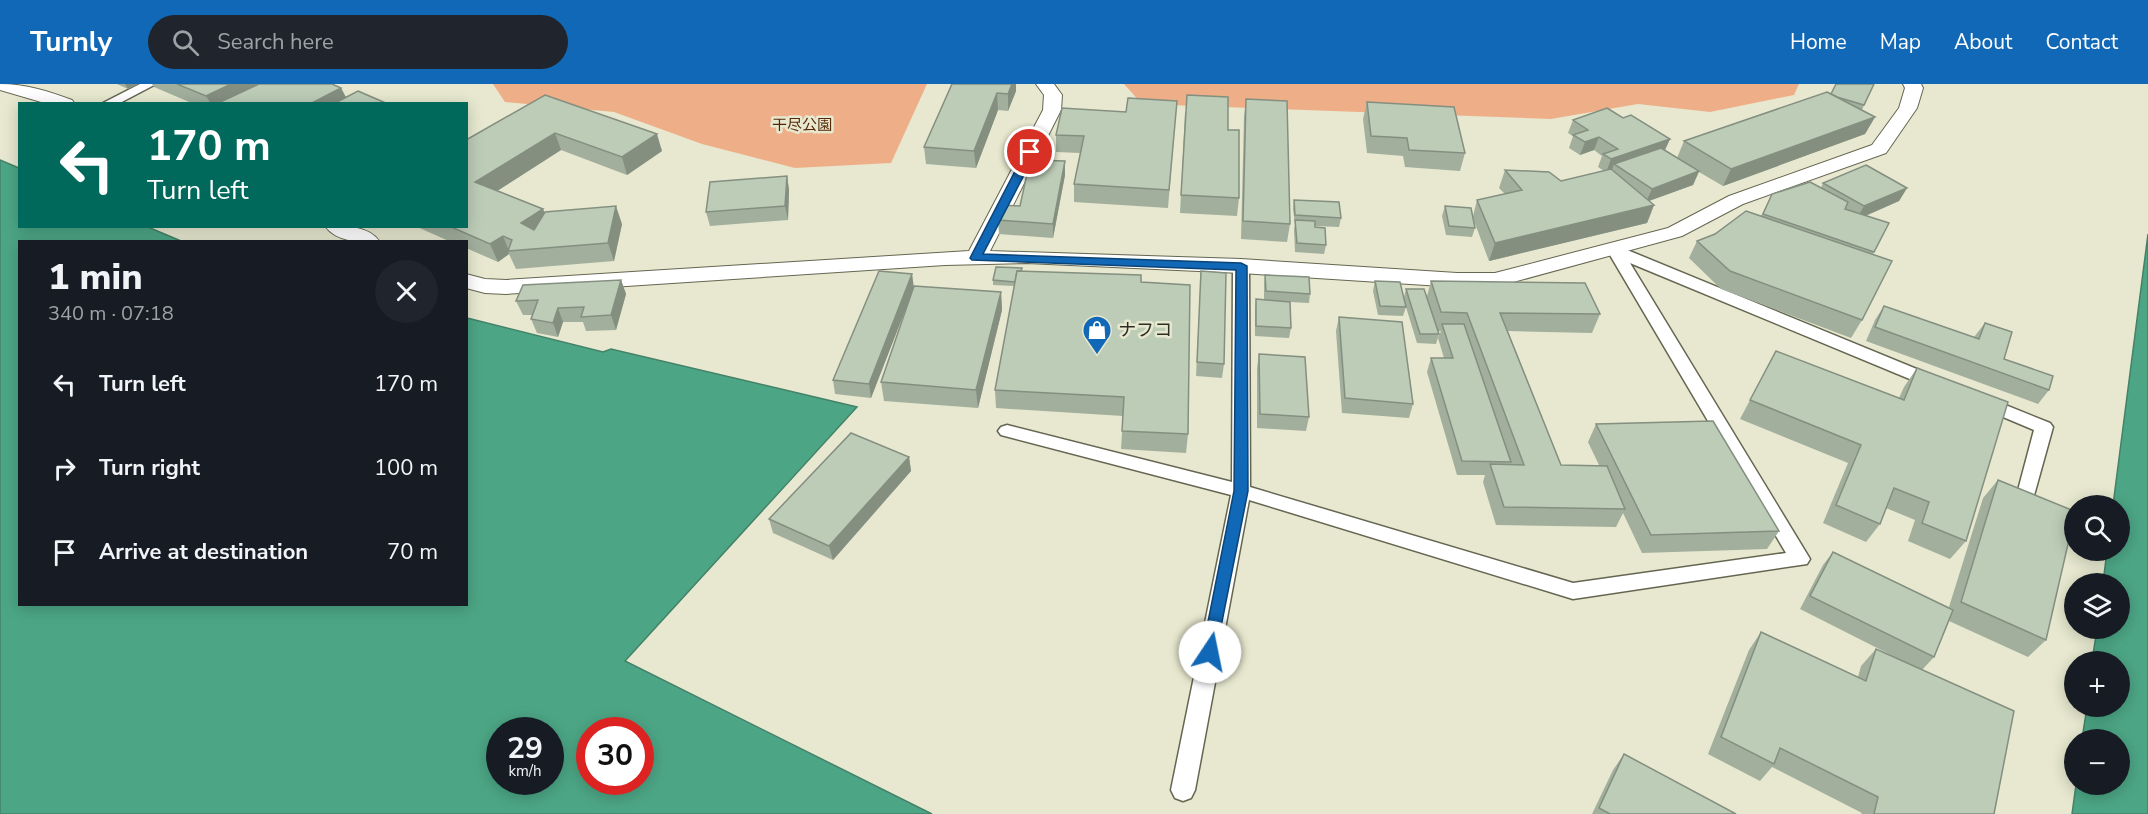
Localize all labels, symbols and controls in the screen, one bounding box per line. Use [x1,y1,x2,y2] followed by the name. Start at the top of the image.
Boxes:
[148,15,568,69] search box
[30,23,112,61] text: Turnly
[169,26,202,59] icon: search
[217,27,334,57] text: Search here
[1790,28,1847,56] text: Home
[1880,28,1921,56] text: Map
[1954,28,2012,56] text: About
[2045,28,2118,56] text: Contact
[772,115,832,135] park label: 干尽公園
[147,118,271,175] text: 170 m
[48,126,126,204] icon: left
[1004,126,1055,177] pin
[1013,135,1046,168] icon: arrive
[147,172,248,209] text: Turn left
[48,253,143,302] text: 1 min
[375,260,438,323] button: close
[48,300,174,327] text: 340 m · 07:18
[1081,314,1113,356] shop icon: ナフコ
[1118,318,1172,342] place label: ナフコ
[48,368,81,401] icon: left
[99,369,186,399] text: Turn left
[374,369,438,399] text: 170 m
[48,452,81,485] icon: right
[99,453,200,483] text: Turn right
[374,453,438,483] text: 100 m
[2064,495,2130,795] map controls
[2064,495,2130,561] button: search
[48,536,81,569] icon: arrive
[99,537,308,567] text: Arrive at destination
[387,537,438,567] text: 70 m
[2064,573,2130,639] button: layers
[1178,620,1242,684] position arrow
[2064,651,2130,717] button: +
[576,717,654,795] speed limit sign: 30
[507,728,543,769] text: 29
[2064,729,2130,795] button: −
[508,761,542,781] text: km/h

